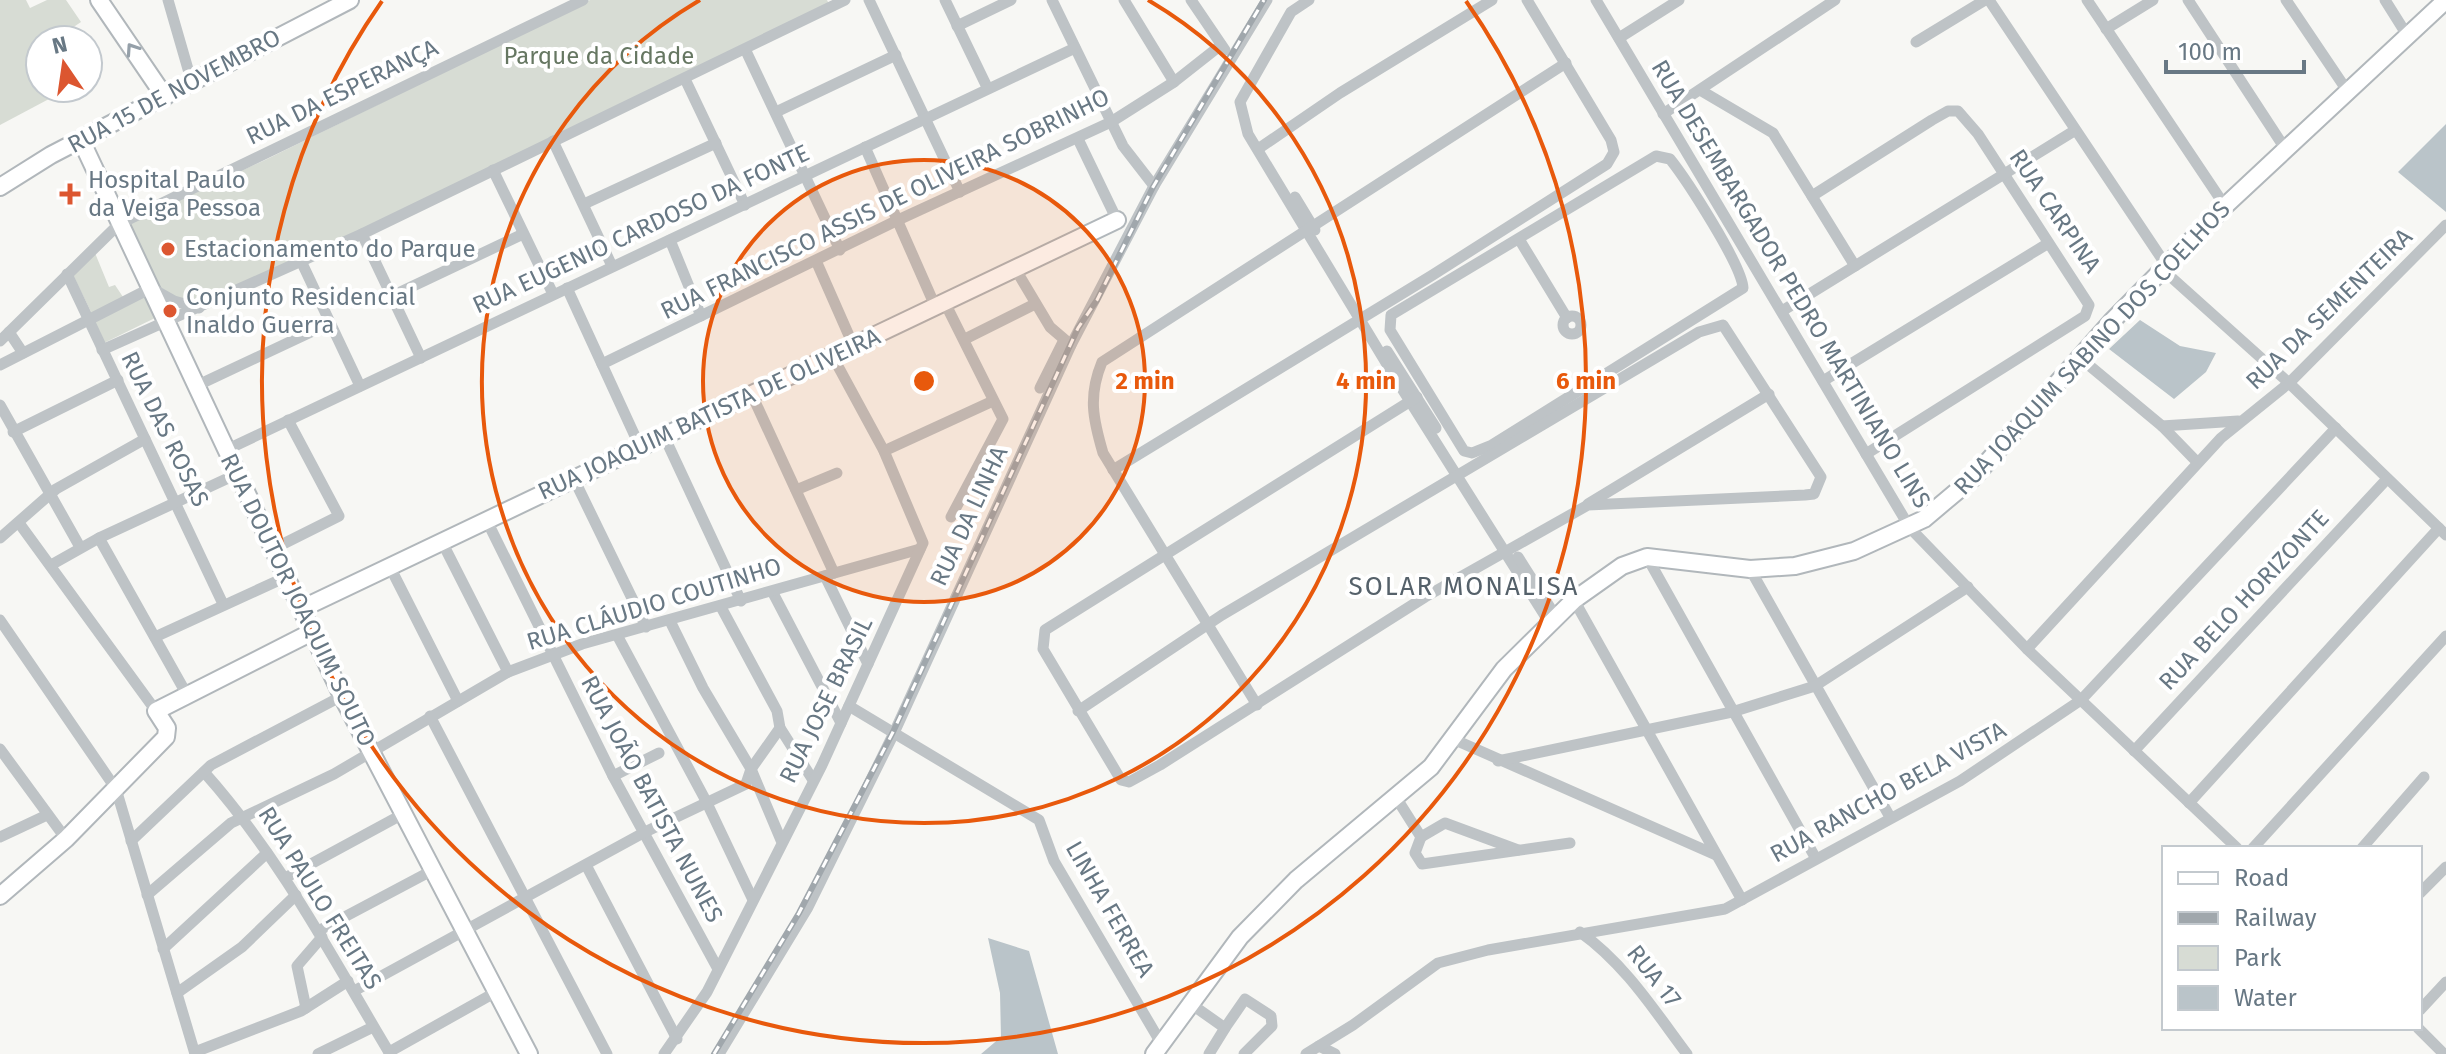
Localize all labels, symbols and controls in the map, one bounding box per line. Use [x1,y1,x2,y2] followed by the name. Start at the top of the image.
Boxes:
[63,23,285,159] street label: RUA 15 DE NOVEMBRO
[24,24,104,104] north arrow
[2166,24,2304,74] scale bar
[49,30,70,60] text: N
[242,33,443,151] street label: RUA DA ESPERANÇA
[2178,38,2242,66] text: 100 m
[504,42,694,70] park label: Parque da Cidade
[127,43,142,57] one-way arrow
[1646,55,1936,513] street label: RUA DESEMBARGADOR PEDRO MARTINIANO LINS
[656,83,1114,325] street label: RUA FRANCISCO ASSIS DE OLIVEIRA SOBRINHO
[468,139,814,319] street label: RUA EUGENIO CARDOSO DA FONTE
[2003,144,2107,278] street label: RUA CARPINA
[88,166,261,222] place label: Hospital Paulo da Veiga Pessoa
[59,183,81,205] marker: Hospital Paulo da Veiga Pessoa
[1948,195,2236,501] street label: RUA JOAQUIM SABINO DOS COELHOS
[2240,222,2418,395] street label: RUA DA SEMENTEIRA
[184,235,476,263] place label: Estacionamento do Parque
[159,240,177,258] marker: Estacionamento do Parque
[186,283,415,339] place label: Conjunto Residencial Inaldo Guerra
[161,302,179,320] marker: Conjunto Residencial Inaldo Guerra
[534,322,885,506] street label: RUA JOAQUIM BATISTA DE OLIVEIRA
[115,347,215,511] street label: RUA DAS ROSAS
[910,367,938,395] centre of rings
[1116,367,1175,395] text: 2 min
[1336,367,1396,395] text: 4 min
[1556,367,1616,395] text: 6 min
[924,441,1014,590] street label: RUA DA LINHA
[215,449,381,751] street label: RUA DOUTOR JOAQUIM SOUTO
[2153,504,2335,696] street label: RUA BELO HORIZONTE
[523,551,785,656] street label: RUA CLÁUDIO COUTINHO
[1349,571,1579,602] district label: SOLAR MONALISA
[774,612,878,788] street label: RUA JOSE BRASIL
[575,671,729,927] street label: RUA JOÃO BATISTA NUNES
[1765,715,2011,868] street label: RUA RANCHO BELA VISTA
[252,801,388,995] street label: RUA PAULO FREITAS
[1060,836,1160,982] street label: LINHA FERREA
[2162,846,2422,1030] legend
[2234,864,2289,892] text: Road
[2234,904,2317,932] text: Railway
[1621,939,1687,1013] street label: RUA 17
[2234,944,2282,972] text: Park
[2234,984,2298,1012] text: Water

